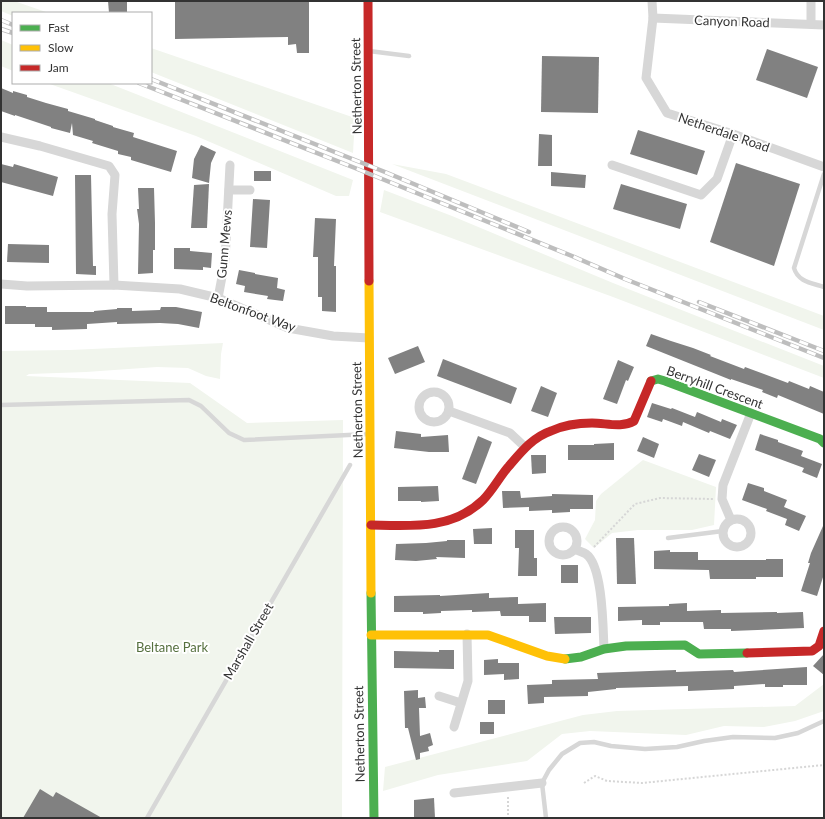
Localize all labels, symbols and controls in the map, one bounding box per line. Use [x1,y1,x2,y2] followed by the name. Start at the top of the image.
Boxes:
[12,12,152,84] legend
[694,12,770,30] street label: Canyon Road
[48,20,70,35] text: Fast
[347,37,365,135] street label: Netherton Street
[48,40,74,55] text: Slow
[48,60,69,75] text: Jam
[676,109,772,155] street label: Netherdale Road
[213,209,235,279] street label: Gunn Mews
[208,289,298,335] street label: Beltonfoot Way
[348,361,366,459] street label: Netherton Street
[665,362,766,412] street label: Berryhill Crescent
[220,599,277,682] street label: Marshall Street
[136,639,208,655] park label: Beltane Park
[350,685,368,783] street label: Netherton Street

